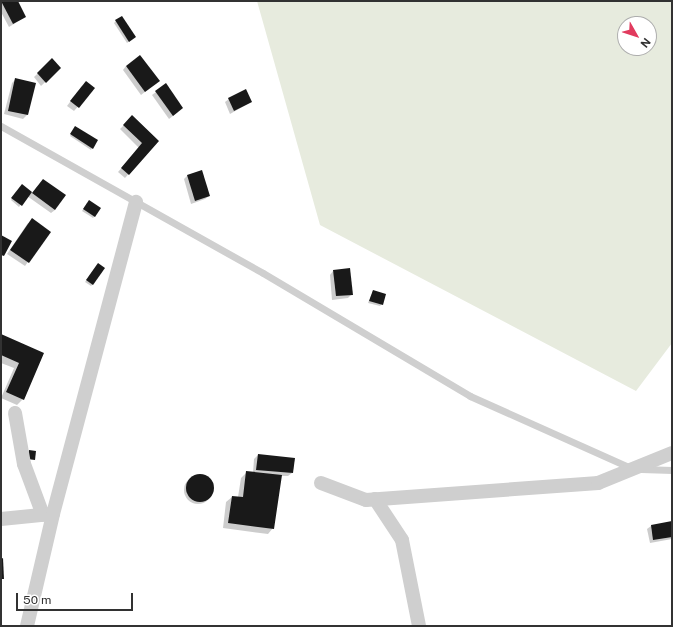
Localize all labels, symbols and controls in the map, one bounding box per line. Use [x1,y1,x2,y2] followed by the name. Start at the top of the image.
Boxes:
[617,16,657,56] north arrow
[638,36,653,50] text: N
[18,585,135,611] scale bar
[23,593,51,607] text: 50 m

